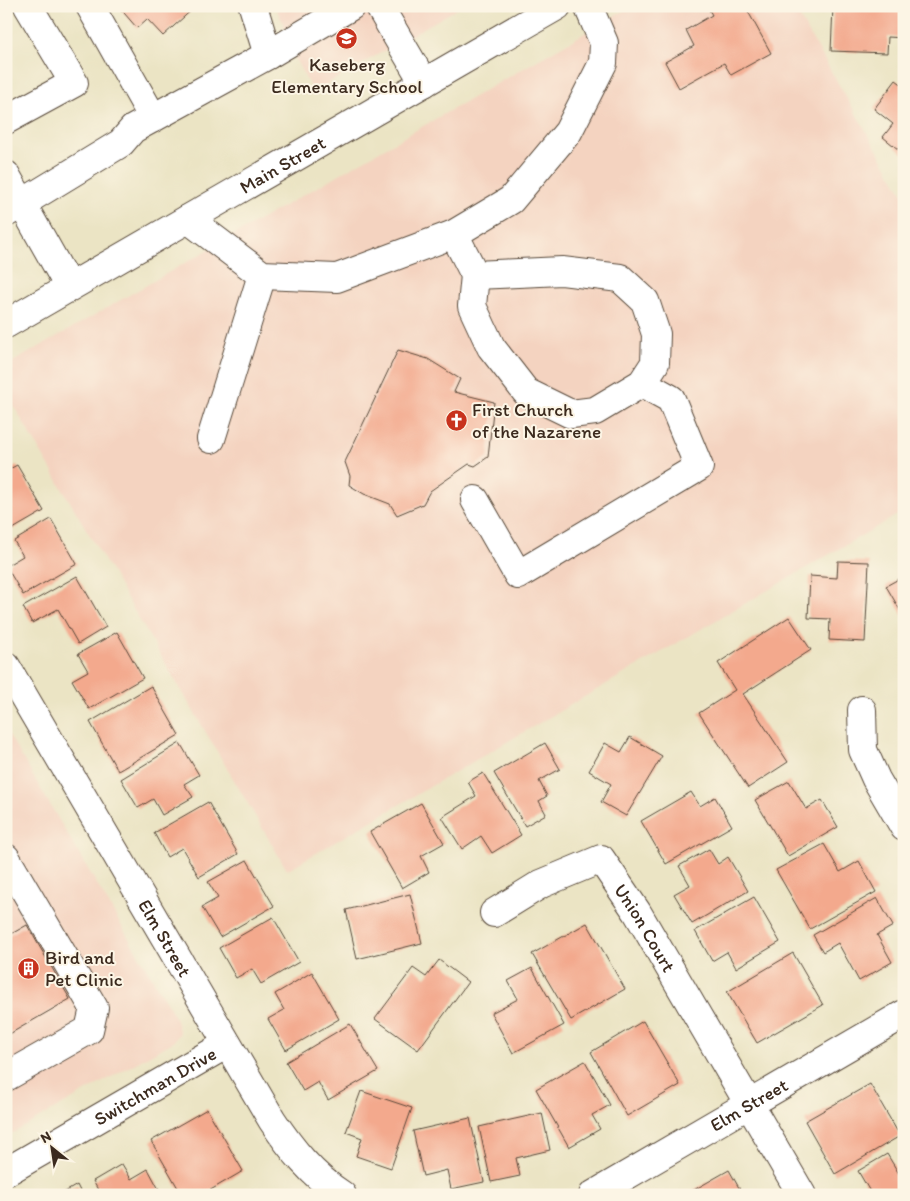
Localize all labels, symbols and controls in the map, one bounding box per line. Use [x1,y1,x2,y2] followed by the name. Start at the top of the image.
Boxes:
[335,26,359,50] school or university icon: Kaseberg Elementary School
[271,53,423,98] place label: Kaseberg Elementary School
[235,131,330,199] street label: Main Street
[472,398,601,443] place label: First Church of the Nazarene
[444,408,468,432] church icon: First Church of the Nazarene
[609,879,680,976] street label: Union Court
[133,895,196,981] street label: Elm Street
[45,946,123,991] place label: Bird and Pet Clinic
[17,956,41,980] building icon: Bird and Pet Clinic
[90,1042,220,1131] street label: Switchman Drive
[706,1073,792,1136] street label: Elm Street
[28,1124,78,1174] north arrow
[37,1127,54,1147] text: N

